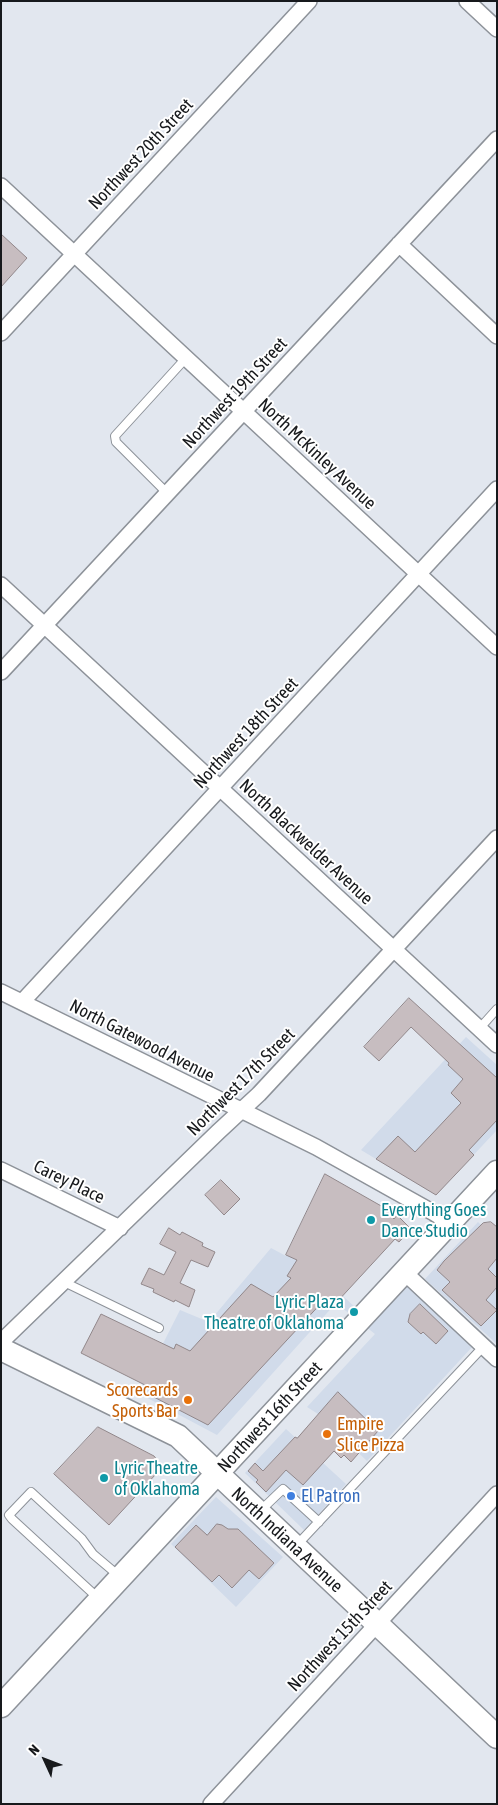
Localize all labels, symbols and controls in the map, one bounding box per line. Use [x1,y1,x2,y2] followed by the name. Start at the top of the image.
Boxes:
[84,94,198,214] street label: Northwest 20th Street
[178,333,292,453] street label: Northwest 19th Street
[254,394,380,514] street label: North McKinley Avenue
[189,673,303,793] street label: Northwest 18th Street
[235,775,377,909] street label: North Blackwelder Avenue
[66,995,218,1087] street label: North Gatewood Avenue
[183,1024,299,1140] street label: Northwest 17th Street
[30,1156,108,1208] street label: Carey Place
[381,1199,486,1242] place label: Everything Goes Dance Studio
[365,1214,377,1226] marker: Everything Goes Dance Studio
[204,1291,344,1334] place label: Lyric Plaza Theatre of Oklahoma
[348,1306,360,1318] marker: Lyric Plaza Theatre of Oklahoma
[213,1357,327,1477] street label: Northwest 16th Street
[107,1379,178,1422] place label: Scorecards Sports Bar
[182,1394,194,1406] marker: Scorecards Sports Bar
[337,1413,405,1456] place label: Empire Slice Pizza
[321,1428,333,1440] marker: Empire Slice Pizza
[114,1457,200,1500] place label: Lyric Theatre of Oklahoma
[98,1472,110,1484] marker: Lyric Theatre of Oklahoma
[227,1483,347,1597] street label: North Indiana Avenue
[301,1485,360,1507] place label: El Patron
[285,1490,297,1502] marker: El Patron
[283,1576,397,1696] street label: Northwest 15th Street
[20,1735,70,1785] north arrow
[25,1741,43,1758] text: N

